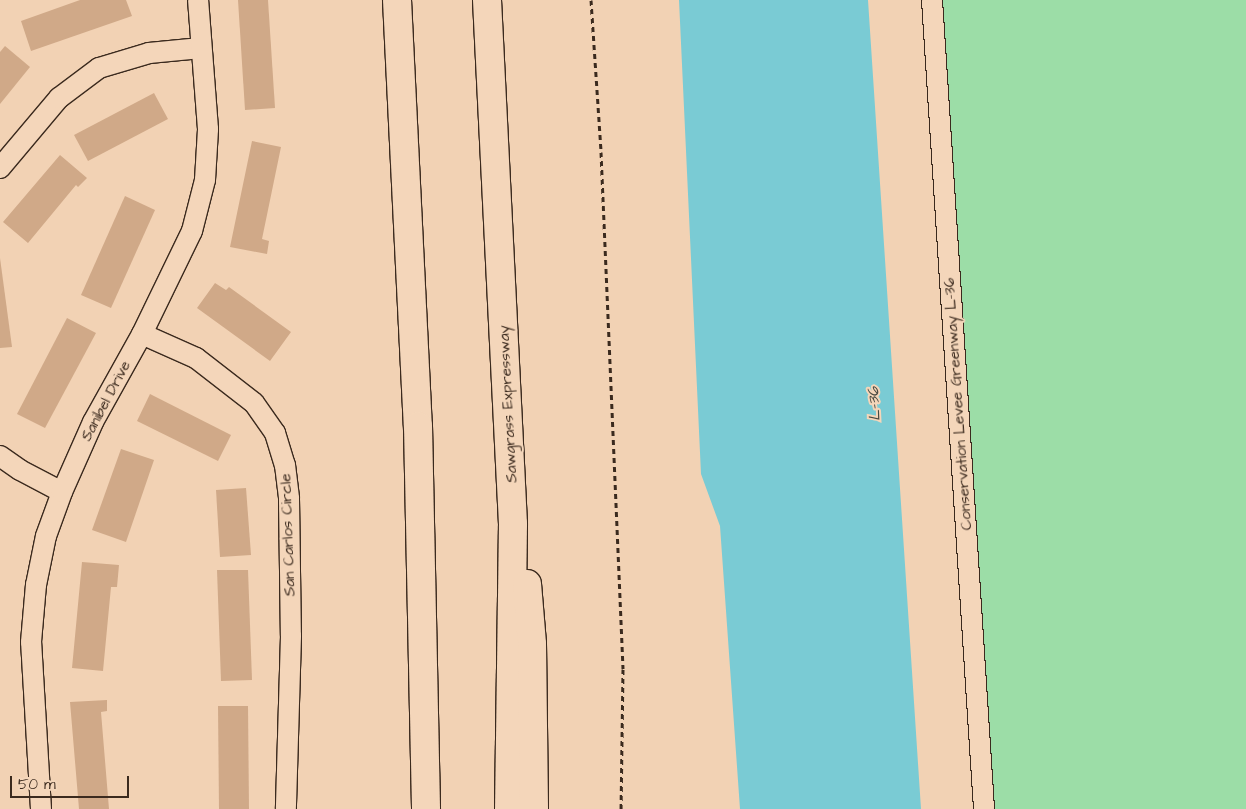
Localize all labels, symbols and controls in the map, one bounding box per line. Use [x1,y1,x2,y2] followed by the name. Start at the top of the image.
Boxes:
[940,277,976,531] street label: Conservation Levee Greenway L-36
[495,325,521,483] street label: Sawgrass Expressway
[77,358,135,444] street label: Sanibel Drive
[864,386,884,422] water label: L-36
[277,473,299,597] street label: San Carlos Circle
[12,766,131,798] scale bar
[18,774,56,795] text: 50 m

